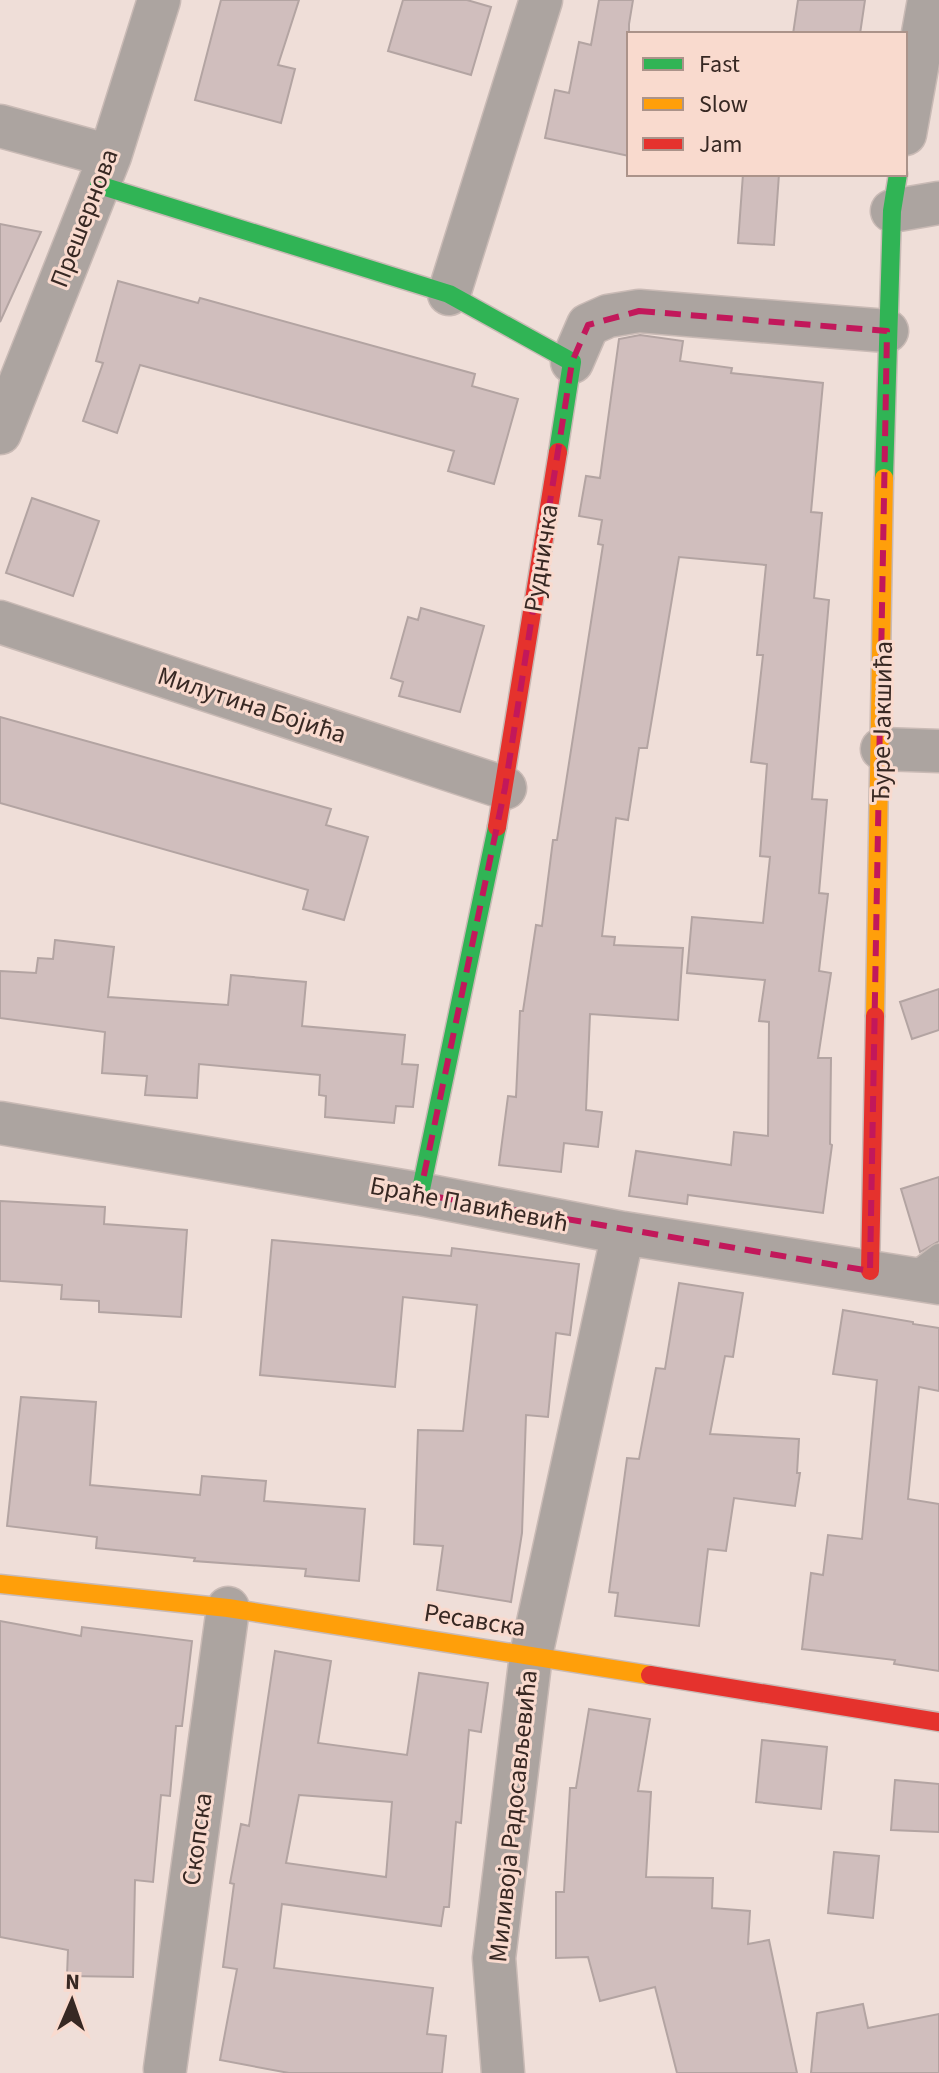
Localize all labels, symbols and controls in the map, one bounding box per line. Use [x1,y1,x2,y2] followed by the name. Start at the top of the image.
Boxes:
[627,32,907,176] legend
[699,47,740,82] text: Fast
[699,87,748,122] text: Slow
[699,127,743,162] text: Jam
[41,143,127,293] street label: Прешернова
[514,501,568,615] street label: Рудничка
[862,641,902,803] street label: Ђуре Јакшића
[153,657,351,753] street label: Милутина Бојића
[367,1167,571,1241] street label: Браће Павићевић
[421,1594,529,1646] street label: Ресавска
[479,1668,547,1964] street label: Миливоја Радосављевића
[172,1790,222,1888] street label: Скопска
[32,1961,112,2041] north arrow
[65,1966,81,1998] text: N

